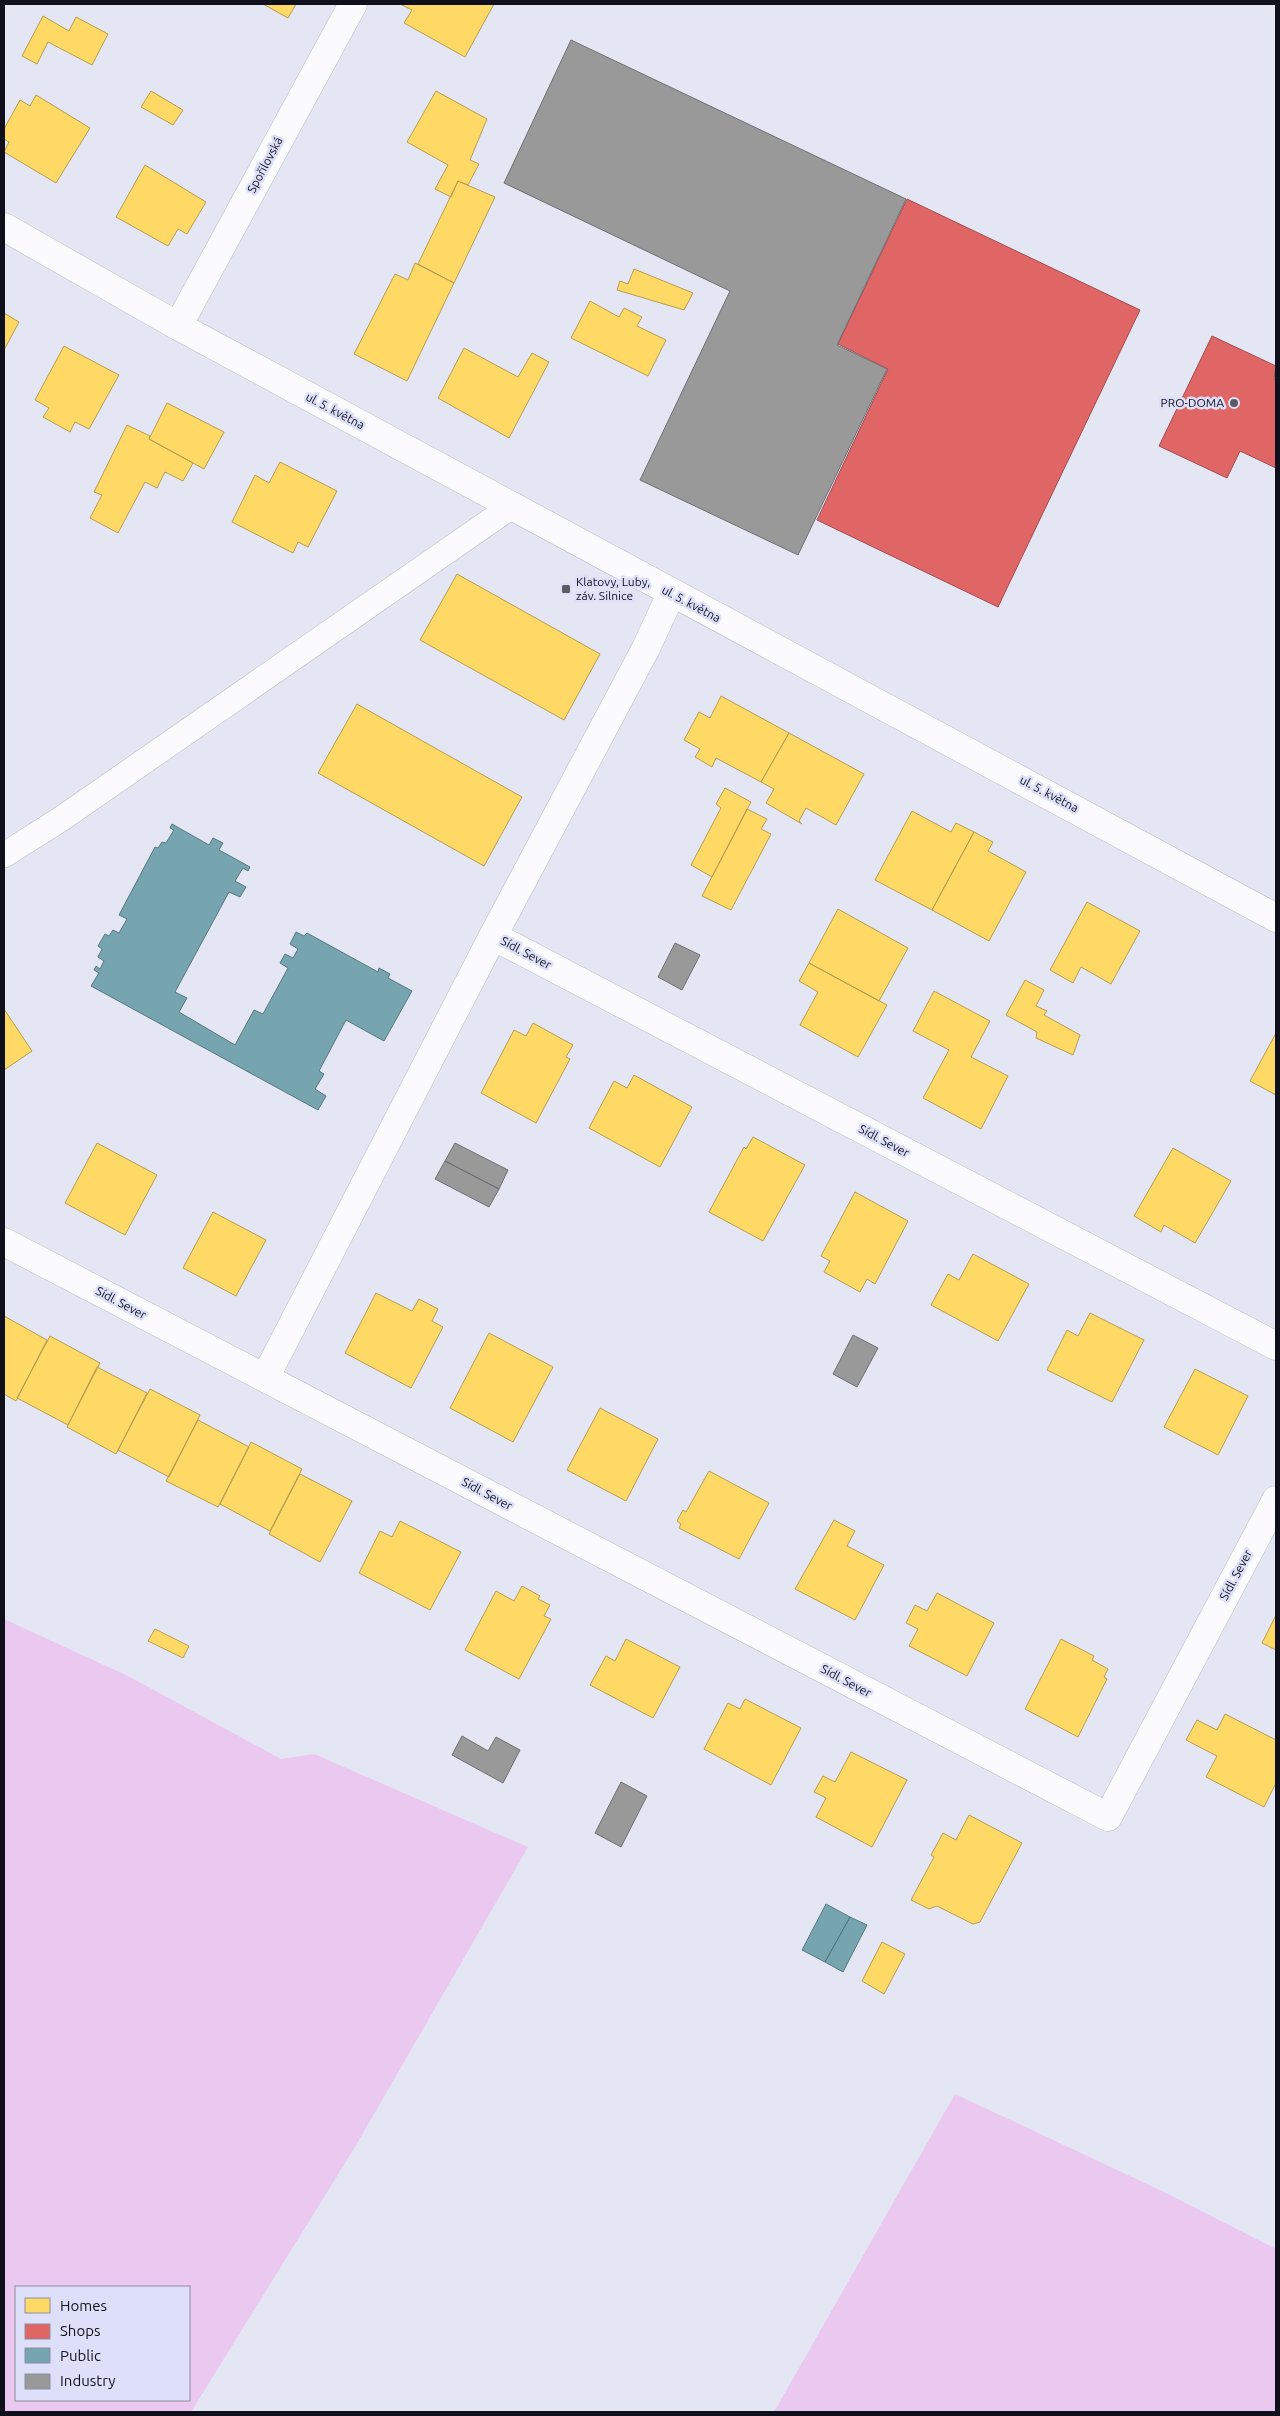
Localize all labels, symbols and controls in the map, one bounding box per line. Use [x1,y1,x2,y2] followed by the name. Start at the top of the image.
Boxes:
[244,135,285,195] street label: Spořilovská
[304,390,367,431] street label: ul. 5. května
[1161,396,1224,409] place label: PRO-DOMA
[1228,397,1240,409] marker: PRO-DOMA
[576,575,650,602] place label: Klatovy, Luby, záv. Silnice
[560,583,572,595] marker: Klatovy, Luby, záv. Silnice
[660,583,723,624] street label: ul. 5. května
[1018,773,1081,814] street label: ul. 5. května
[499,934,554,971] street label: Sídl. Sever
[857,1122,912,1159] street label: Sídl. Sever
[94,1284,149,1321] street label: Sídl. Sever
[460,1475,515,1512] street label: Sídl. Sever
[1217,1547,1254,1602] street label: Sídl. Sever
[819,1662,874,1699] street label: Sídl. Sever
[15,2286,190,2401] legend
[60,2297,107,2314] text: Homes
[60,2322,101,2339] text: Shops
[60,2347,101,2364] text: Public
[60,2372,115,2389] text: Industry

